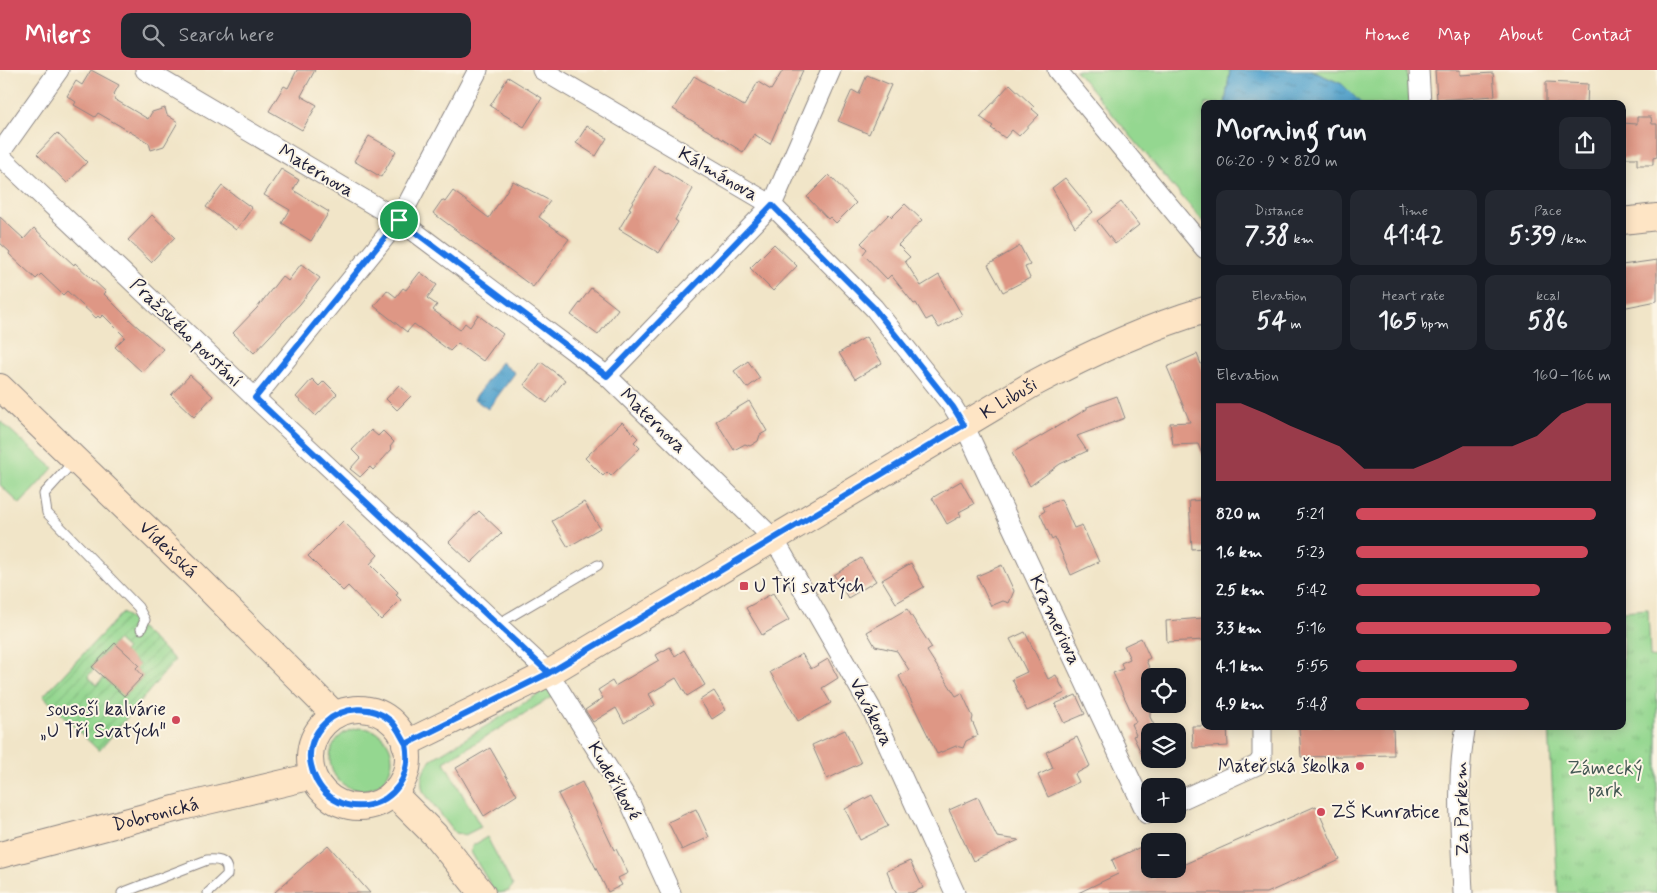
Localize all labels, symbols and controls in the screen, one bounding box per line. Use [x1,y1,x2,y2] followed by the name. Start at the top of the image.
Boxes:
[121,13,471,58] search box
[25,20,91,51] text: Milers
[139,21,167,49] icon: search
[179,23,274,48] text: Search here
[1365,23,1410,47] text: Home
[1438,23,1471,47] text: Map
[1499,23,1543,47] text: About
[1571,23,1632,47] text: Contact
[1216,113,1367,150] text: Morning run
[1559,117,1611,169] button: share
[274,139,358,203] street label: Maternova
[673,141,763,207] street label: Kálmánova
[1216,151,1338,172] text: 06:20 · 9 × 820 m
[378,199,420,241] pin
[1255,202,1304,220] text: Distance
[1399,202,1428,220] text: Time
[1534,202,1562,220] text: Pace
[385,206,413,234] icon: arrive
[1244,220,1290,253] text: 7.38
[1384,220,1443,253] text: 41:42
[1509,220,1557,253] text: 5:39
[1290,230,1314,248] text: km
[1557,230,1587,248] text: /km
[124,273,248,393] street label: Pražského povstání
[1252,287,1307,305] text: Elevation
[1382,287,1445,305] text: Heart rate
[1536,287,1560,305] text: kcal
[1257,305,1287,338] text: 54
[1378,305,1417,338] text: 165
[1528,305,1568,338] text: 586
[1287,315,1302,333] text: m
[1417,315,1449,333] text: bpm
[1216,365,1279,386] text: Elevation
[1532,365,1611,386] text: 160–166 m
[975,372,1041,425] street label: K Libuši
[614,383,692,459] street label: Maternova
[1216,504,1260,525] text: 820 m
[1296,504,1325,525] text: 5:21
[133,515,204,584] street label: Vídeňská
[1216,542,1262,563] text: 1.6 km
[1296,542,1324,563] text: 5:23
[1023,571,1087,669] street label: Krameriova
[754,574,864,600] place label: U Tří svatých
[738,580,750,592] marker: U Tří svatých
[1216,580,1264,601] text: 2.5 km
[1296,580,1328,601] text: 5:42
[1216,618,1261,639] text: 3.3 km
[1296,618,1326,639] text: 5:16
[1216,656,1263,677] text: 4.1 km
[1296,656,1328,677] text: 5:55
[1141,668,1186,878] map controls
[1141,668,1186,713] button: locate
[843,674,899,750] street label: Vavákova
[1216,694,1264,715] text: 4.9 km
[1296,694,1328,715] text: 5:48
[39,697,166,745] place label: sousoší kalvárie „U Tří Svatých"
[170,714,182,726] marker: sousoší kalvárie „U Tří Svatých"
[1141,723,1186,768] button: layers
[582,737,646,825] street label: Kudeříkové
[1218,754,1350,779] place label: Mateřská školka
[1568,756,1642,803] park label: Zámecký park
[1354,760,1366,772] marker: Mateřská školka
[1449,761,1475,857] street label: Za Parkem
[1141,778,1186,823] button: +
[110,791,201,837] street label: Dobronická
[1331,800,1440,825] place label: ZŠ Kunratice
[1315,806,1327,818] marker: ZŠ Kunratice
[1141,833,1186,878] button: −

